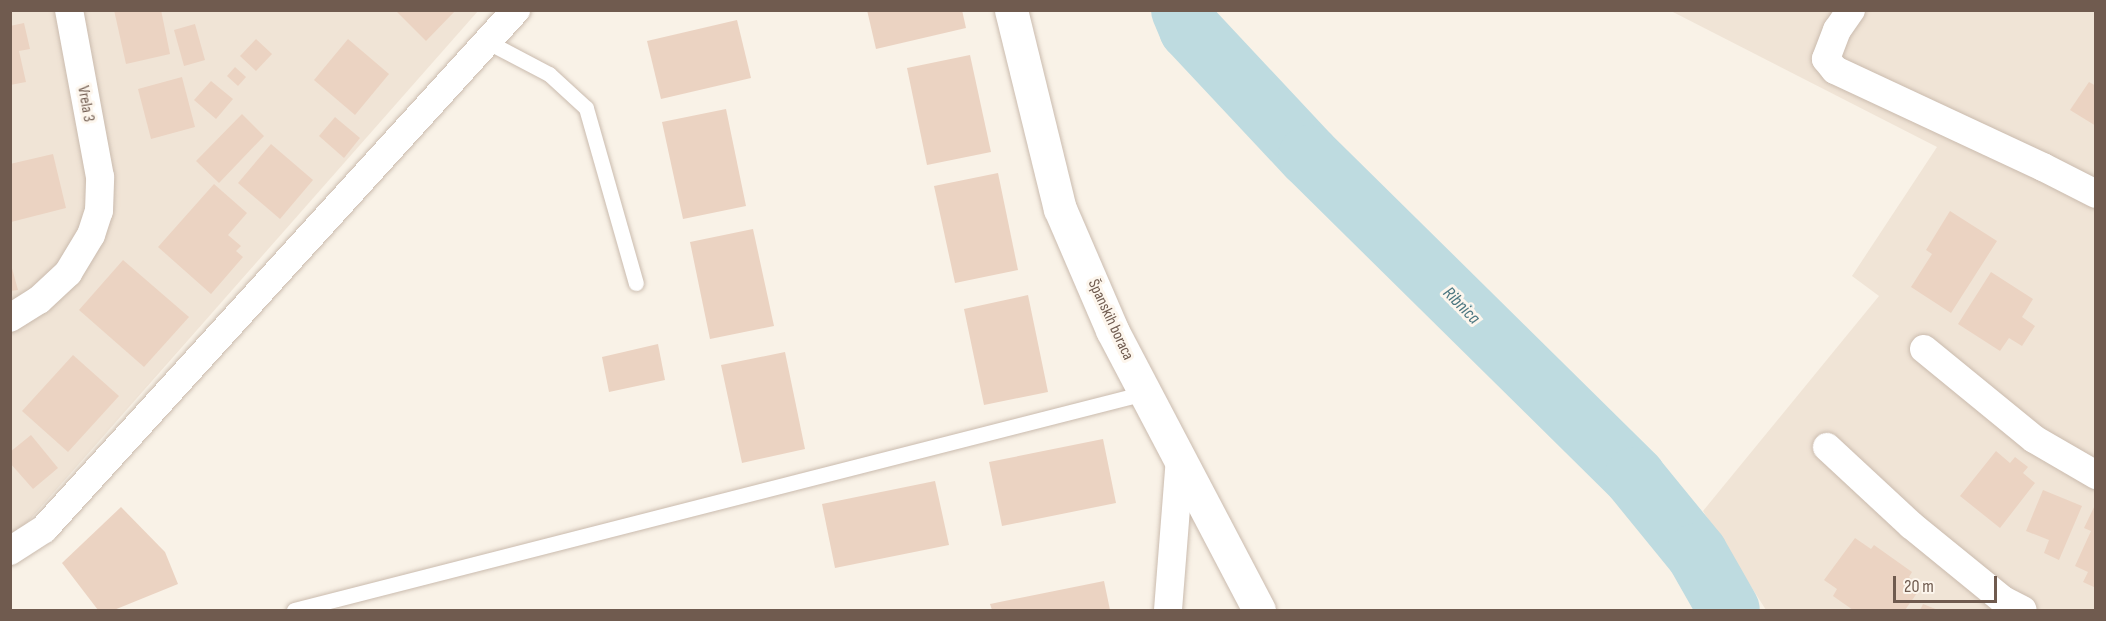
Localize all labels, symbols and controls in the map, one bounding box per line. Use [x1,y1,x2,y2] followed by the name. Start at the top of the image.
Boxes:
[72,85,98,123] street label: Vrela 3
[1083,277,1137,363] street label: Španskih boraca
[1438,283,1484,329] water label: Ribnica
[1896,564,2000,602] scale bar
[1904,576,1934,597] text: 20 m

